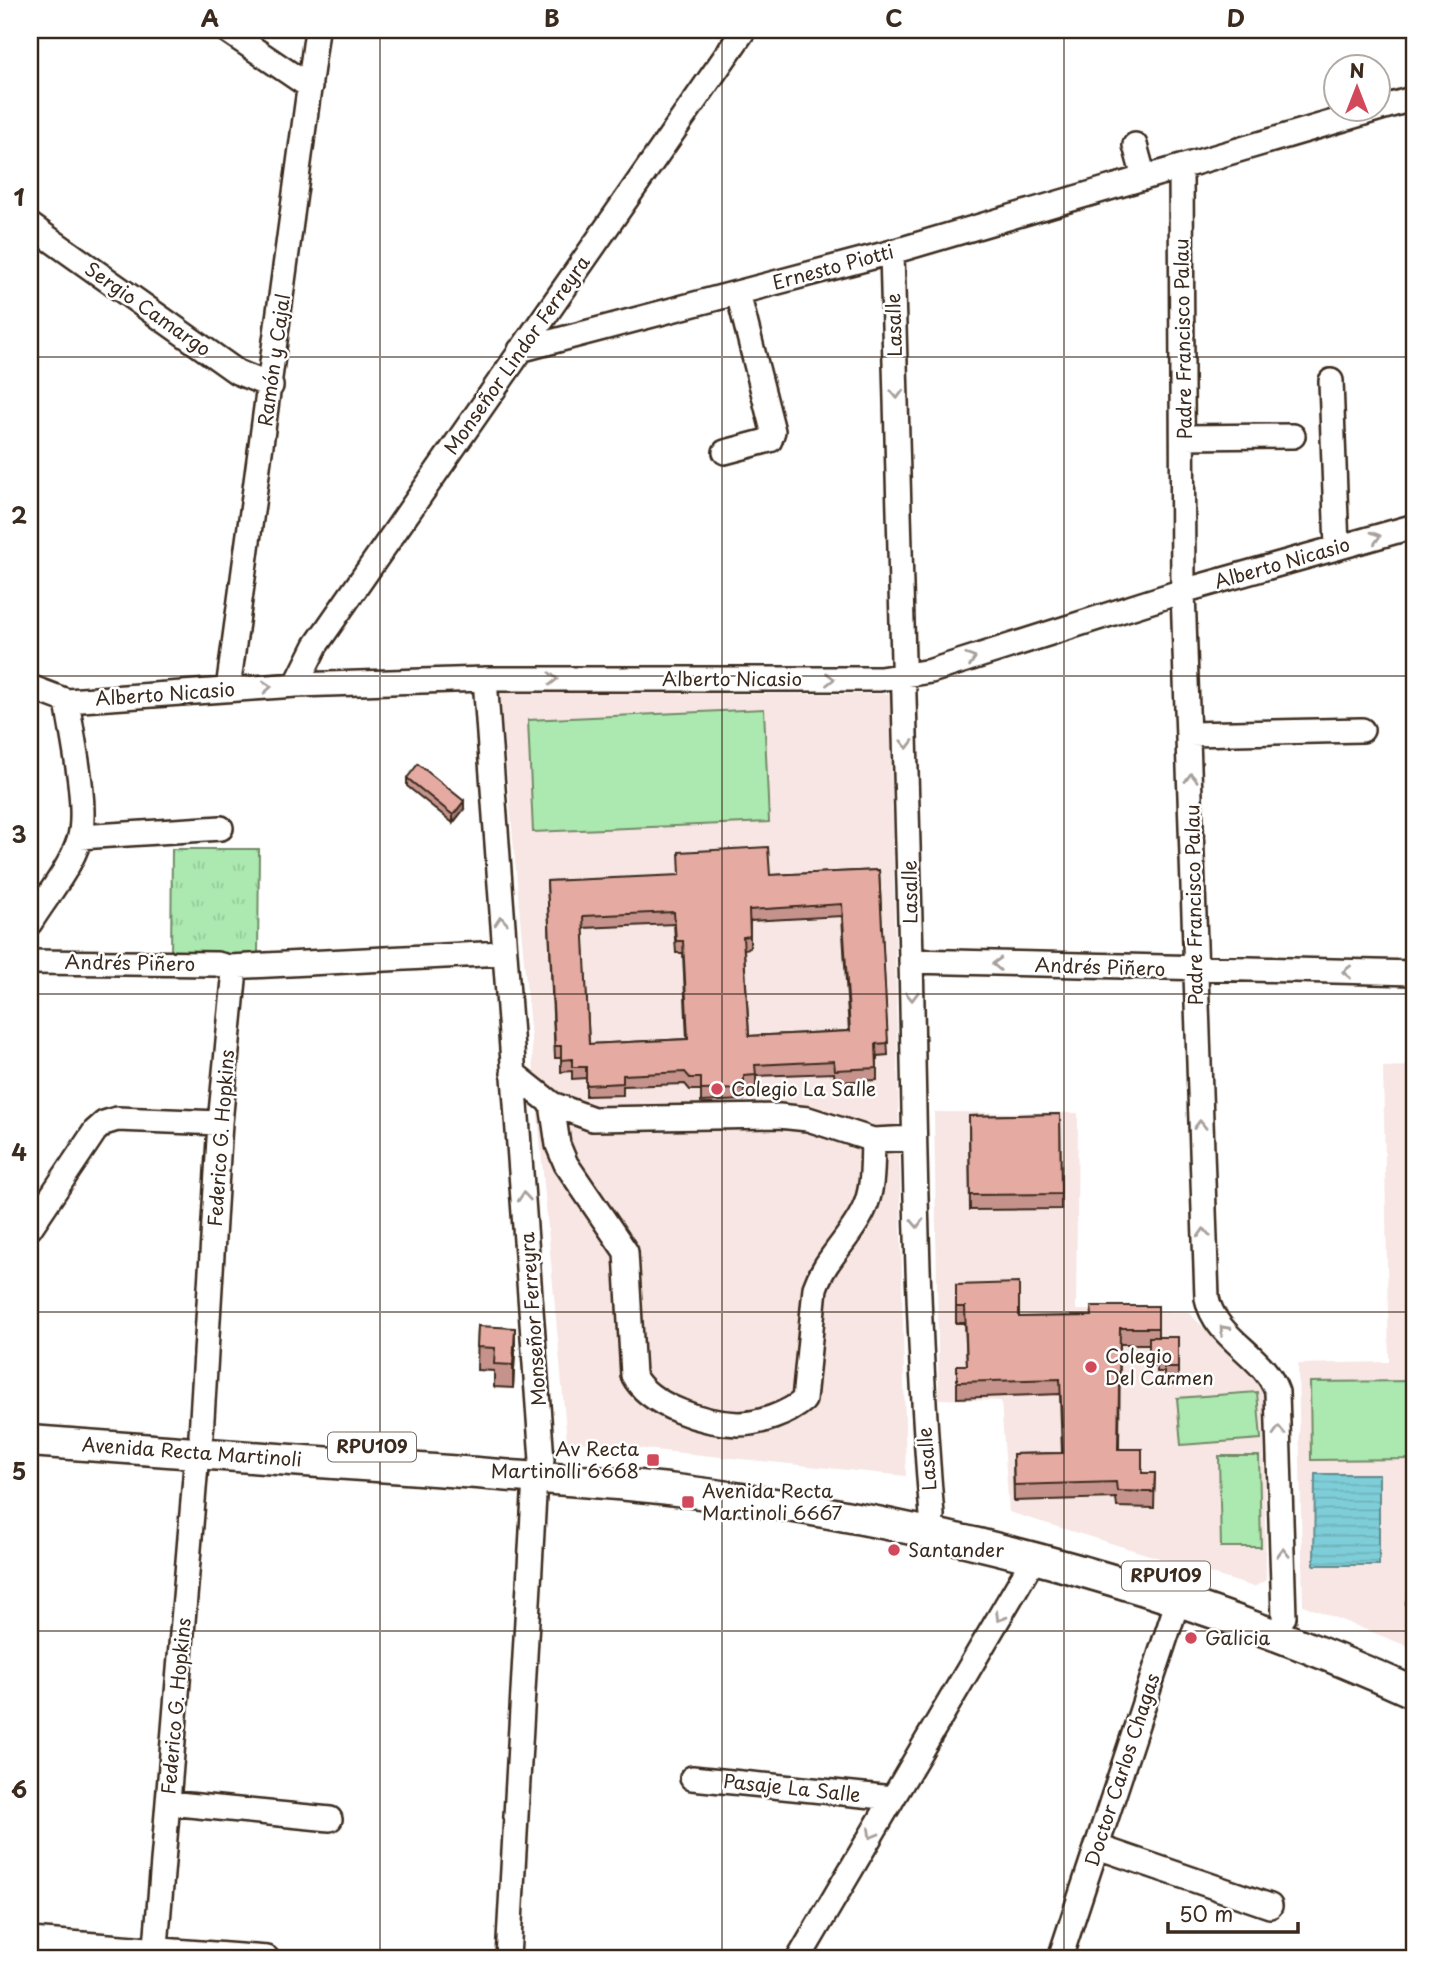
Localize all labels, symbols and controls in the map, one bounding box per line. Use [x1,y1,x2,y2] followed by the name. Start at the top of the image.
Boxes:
[201,0,219,35] text: A
[544,0,560,35] text: B
[885,0,903,35] text: C
[1227,0,1245,35] text: D
[1322,52,1392,122] north arrow
[1349,56,1365,84] text: N
[14,179,25,214] text: 1
[769,236,897,296] street label: Ernesto Piotti
[1166,238,1198,440] street label: Padre Francisco Palau
[437,249,596,460] street label: Monseñor Lindor Ferreyra
[80,254,217,362] street label: Sergio Camargo
[250,292,296,428] street label: Ramón y Cajal
[878,293,908,357] street label: Lasalle
[889,389,904,400] one-way arrow
[11,497,27,532] text: 2
[1211,529,1353,595] street label: Alberto Nicasio
[1370,530,1382,545] one-way arrow
[965,652,977,667] one-way arrow
[662,664,802,692] street label: Alberto Nicasio
[548,671,559,687] one-way arrow
[825,671,835,687] one-way arrow
[94,674,236,712] street label: Alberto Nicasio
[261,679,272,694] one-way arrow
[899,738,914,749] one-way arrow
[1183,773,1199,783] one-way arrow
[1177,804,1209,1006] street label: Padre Francisco Palau
[11,816,27,851] text: 3
[894,860,924,924] street label: Lasalle
[494,915,509,926] one-way arrow
[65,947,196,977] street label: Andrés Piñero
[1034,950,1166,982] street label: Andrés Piñero
[991,956,1002,971] one-way arrow
[1341,964,1352,980] one-way arrow
[904,991,920,1001] one-way arrow
[200,1049,240,1227] street label: Federico G. Hopkins
[731,1074,876,1102] place label: Colegio La Salle
[709,1081,725,1097] marker: Colegio La Salle
[1192,1120,1207,1131] one-way arrow
[11,1134,27,1169] text: 4
[517,1191,532,1202] one-way arrow
[909,1218,924,1229] one-way arrow
[1196,1227,1211,1238] one-way arrow
[512,1231,552,1407] street label: Monseñor Ferreyra
[1220,1325,1233,1338] one-way arrow
[1105,1341,1214,1391] place label: Colegio Del Carmen
[1083,1359,1099,1375] marker: Colegio Del Carmen
[1272,1425,1287,1436] one-way arrow
[909,1426,943,1492] street label: Lasalle
[81,1429,303,1473] street label: Avenida Recta Martinoli
[328,1432,416,1462] road number: RPU109
[491,1434,639,1484] place label: Av Recta Martinolli 6668
[645,1452,661,1468] marker: Av Recta Martinolli 6668
[12,1453,26,1488] text: 5
[702,1476,843,1526] place label: Avenida Recta Martinoli 6667
[680,1494,696,1510] marker: Avenida Recta Martinoli 6667
[908,1535,1004,1563] place label: Santander
[886,1542,902,1558] marker: Santander
[1276,1547,1291,1558] one-way arrow
[1122,1562,1210,1590] road number: RPU109
[995,1609,1008,1622] one-way arrow
[153,1616,197,1795] street label: Federico G. Hopkins
[1205,1623,1271,1651] place label: Galicia
[1183,1630,1199,1646] marker: Galicia
[1077,1669,1166,1870] street label: Doctor Carlos Chagas
[722,1766,862,1808] street label: Pasaje La Salle
[11,1771,27,1806] text: 6
[867,1826,880,1839] one-way arrow
[1168,1890,1298,1934] scale bar
[1179,1897,1233,1929] text: 50 m

